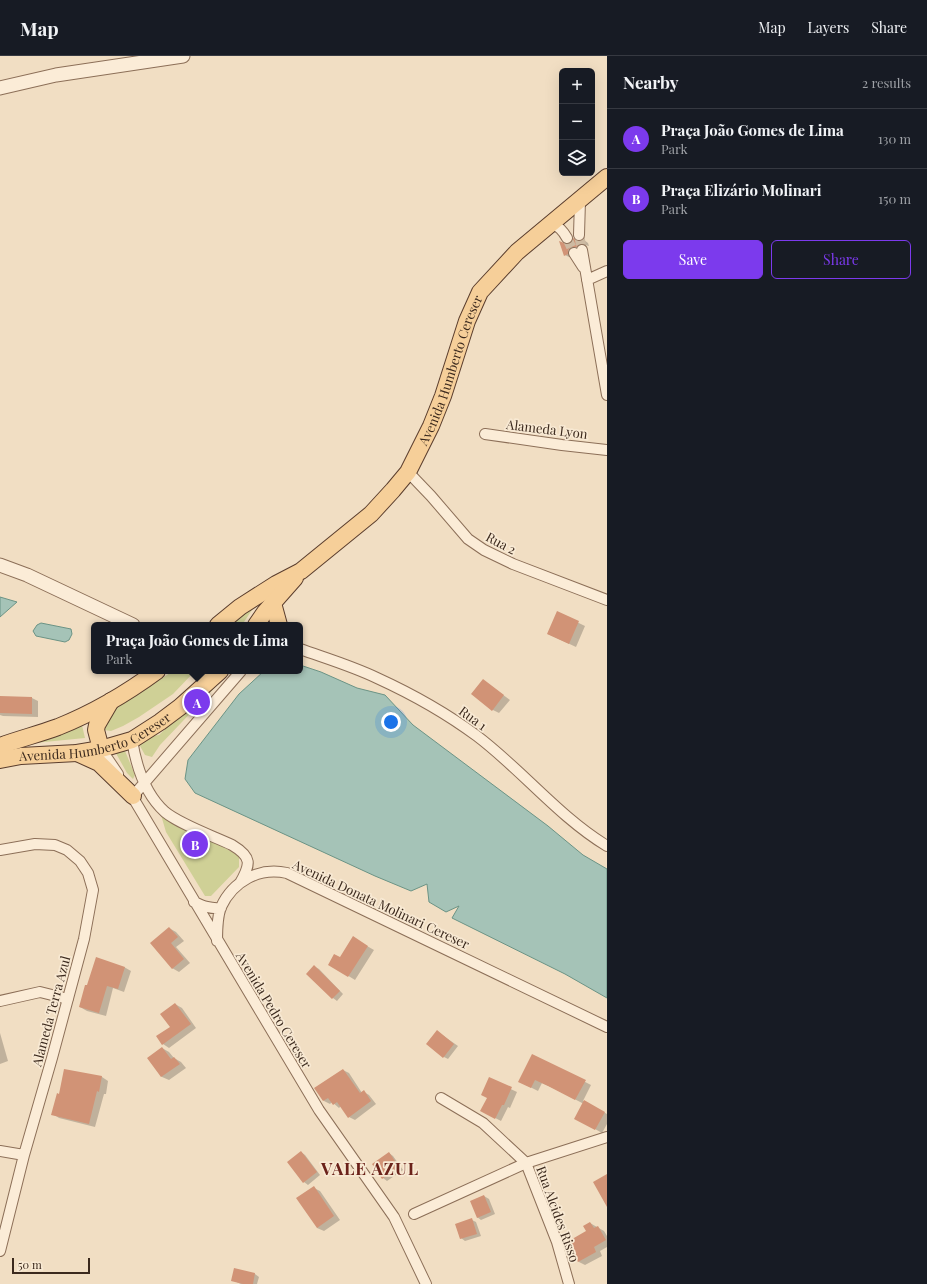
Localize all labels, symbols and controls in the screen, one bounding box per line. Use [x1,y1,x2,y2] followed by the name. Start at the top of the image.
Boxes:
[20,15,59,41] text: Map
[758,18,786,37] text: Map
[808,18,849,37] text: Layers
[871,18,907,37] text: Share
[559,68,595,176] map controls
[559,68,595,104] button: +
[623,71,678,93] text: Nearby
[862,74,911,91] text: 2 results
[559,104,595,140] button: −
[661,120,844,140] text: Praça João Gomes de Lima
[632,130,640,147] text: A
[878,130,911,147] text: 130 m
[559,140,595,176] button: layers
[661,140,688,157] text: Park
[661,180,822,200] text: Praça Elizário Molinari
[632,190,640,207] text: B
[878,190,911,207] text: 150 m
[661,200,688,217] text: Park
[623,240,763,279] button: Save
[771,240,911,279] button: Share
[413,292,486,449] street label: Avenida Humberto Cereser
[504,415,589,442] street label: Alameda Lyon
[483,528,519,558] street label: Rua 2
[91,622,303,674] popup
[106,630,288,650] text: Praça João Gomes de Lima
[106,650,132,667] text: Park
[184,687,210,717] pin: A
[456,702,491,734] street label: Rua 1
[18,708,174,764] street label: Avenida Humberto Cereser
[381,712,401,732] your location
[182,829,208,859] pin: B
[289,855,472,952] street label: Avenida Donata Molinari Cereser
[232,948,316,1071] street label: Avenida Pedro Cereser
[27,953,74,1069] street label: Alameda Terra Azul
[320,1157,419,1179] district label: VALE AZUL
[533,1163,584,1264] street label: Rua Alcides Risso
[12,1256,90,1275] scale bar
[18,1257,42,1272] text: 50 m

